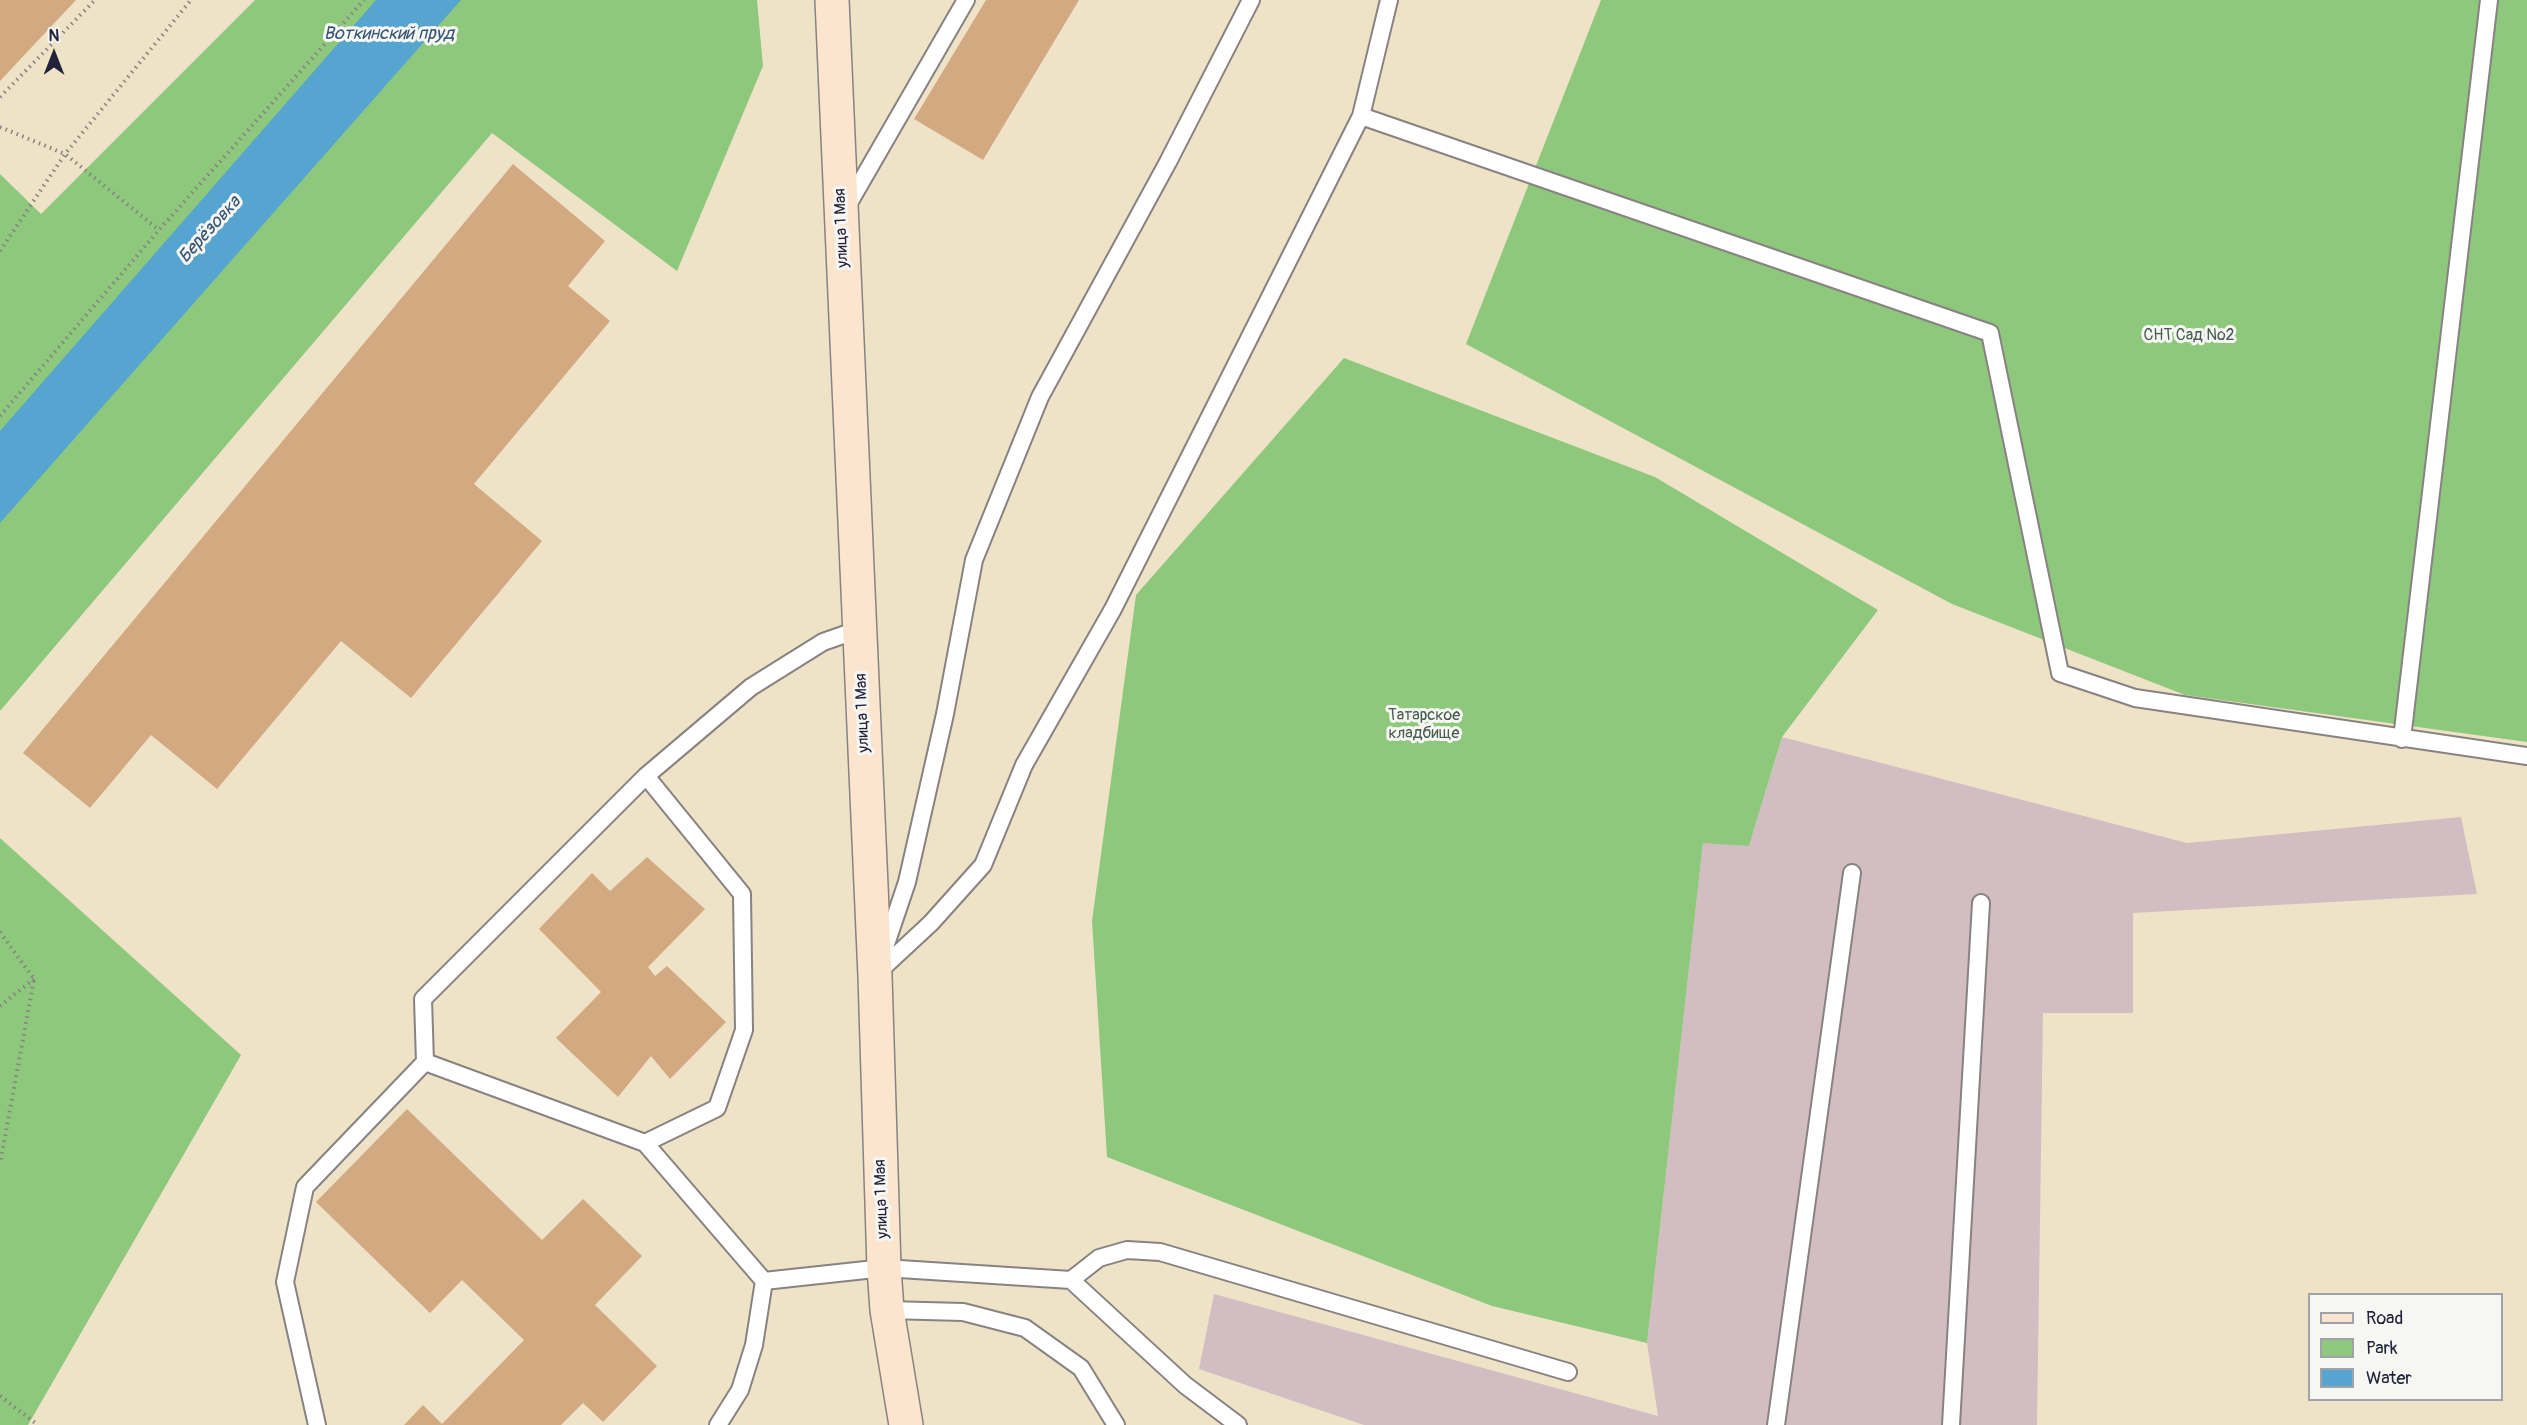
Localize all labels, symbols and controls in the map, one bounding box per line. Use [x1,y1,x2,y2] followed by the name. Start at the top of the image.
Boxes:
[324,23,454,45] water label: Воткинский пруд
[24,24,84,84] north arrow
[49,26,59,46] text: N
[831,188,853,268] street label: улица 1 Мая
[174,192,246,268] water label: Берёзовка
[2143,326,2235,346] park label: СНТ Сад №2
[852,673,874,753] street label: улица 1 Мая
[1388,706,1460,744] park label: Татарское кладбище
[871,1159,893,1239] street label: улица 1 Мая
[2308,1293,2503,1401] legend
[2366,1307,2403,1330] text: Road
[2366,1337,2398,1360] text: Park
[2366,1367,2412,1390] text: Water

